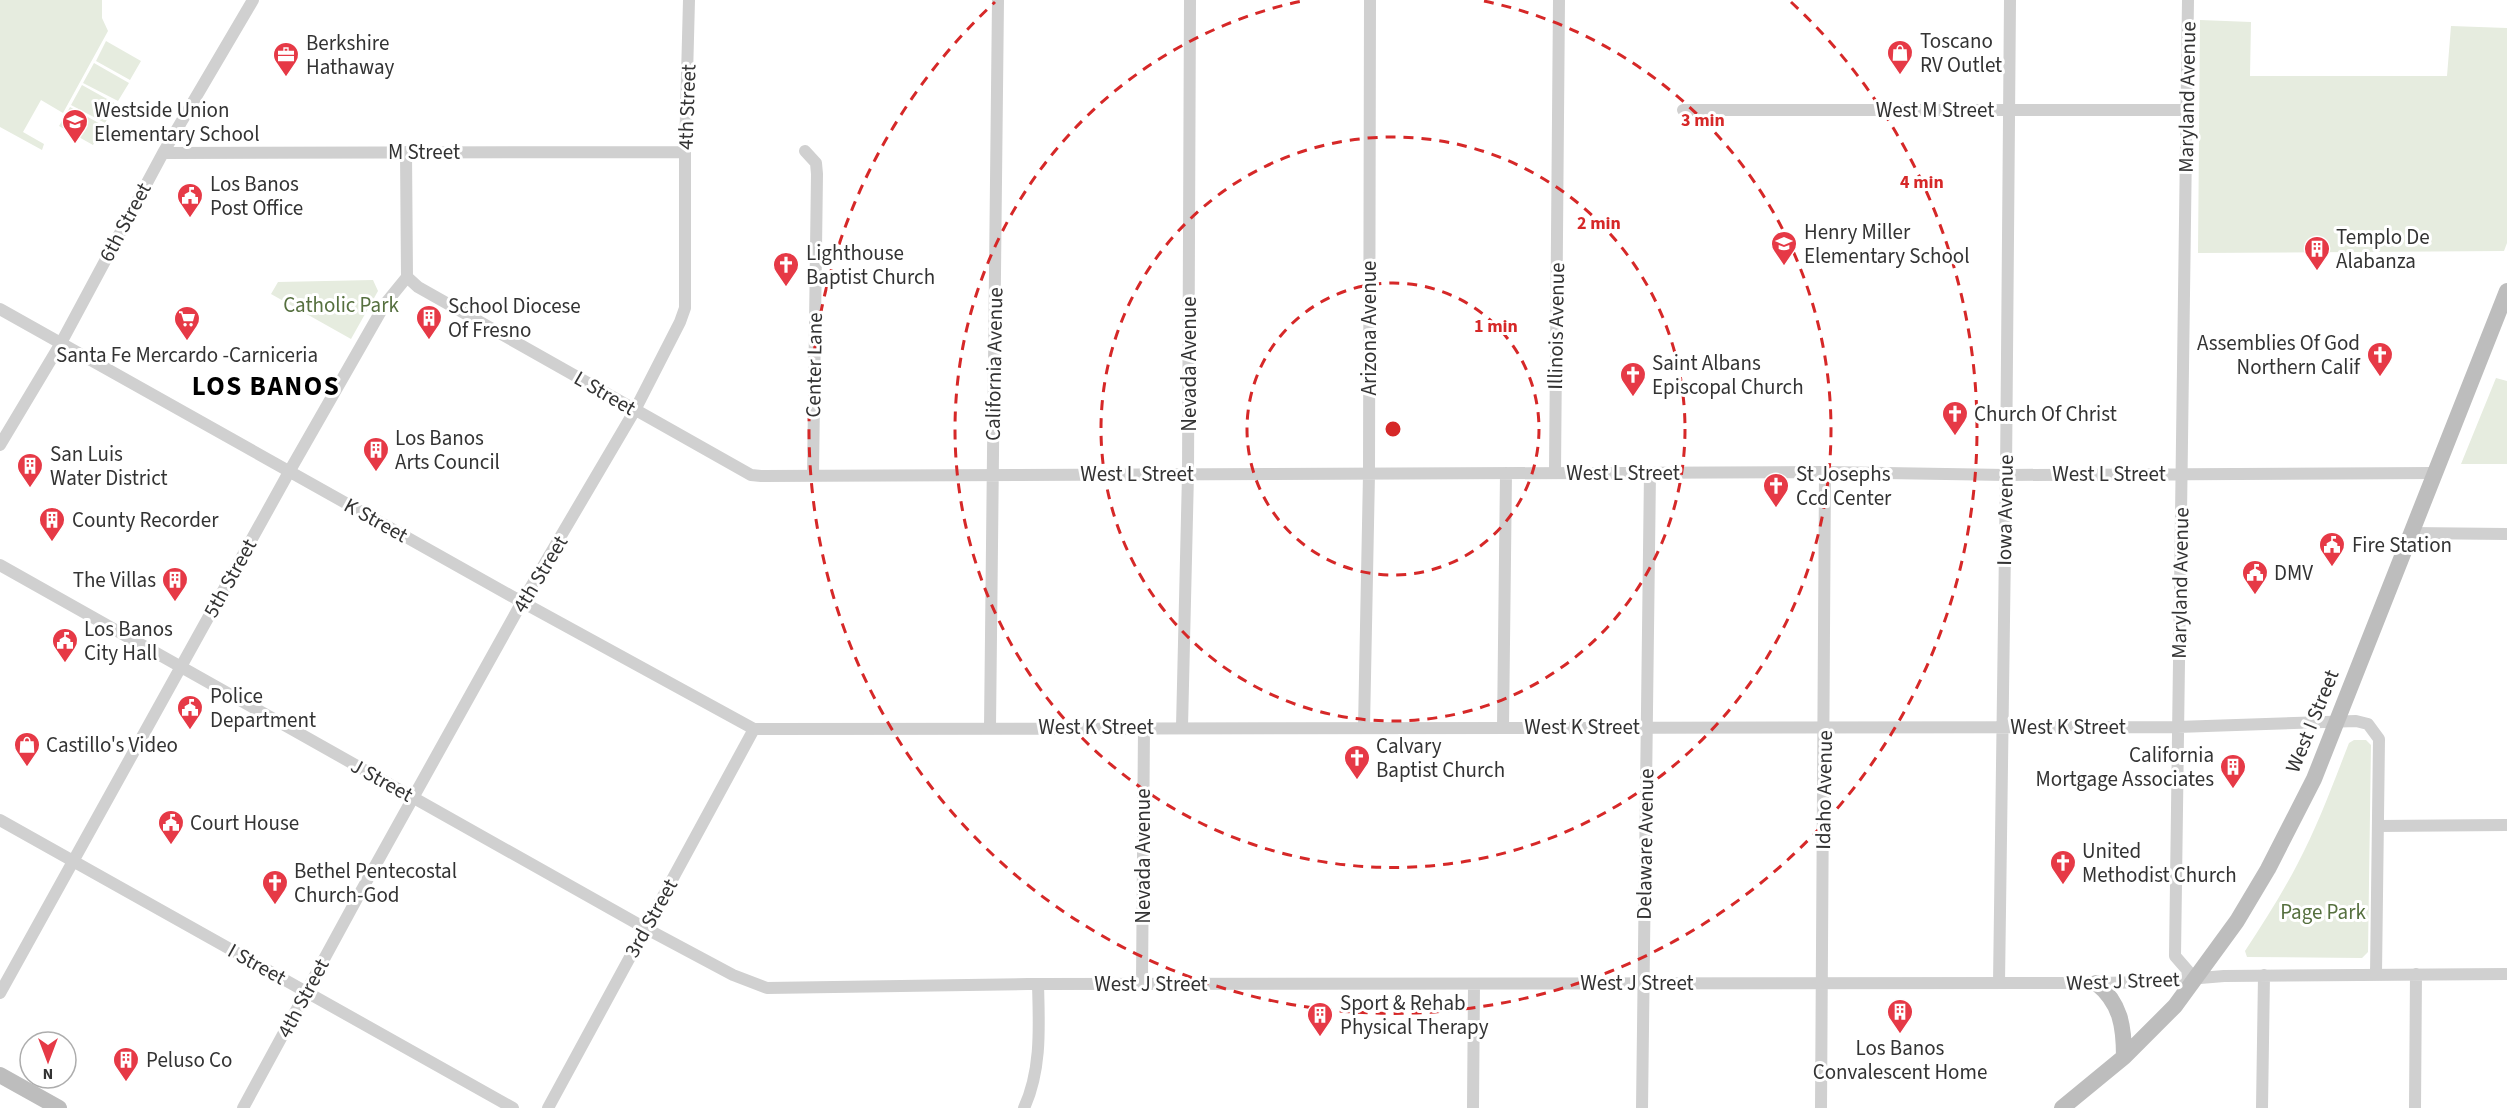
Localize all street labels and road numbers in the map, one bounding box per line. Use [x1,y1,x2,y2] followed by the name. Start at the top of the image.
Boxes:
[2171,21,2203,173] street label: Maryland Avenue
[671,64,703,150] street label: 4th Street
[1876,95,1994,125] street label: West M Street
[388,137,460,167] street label: M Street
[92,177,158,267] street label: 6th Street
[1354,261,1384,395] street label: Arizona Avenue
[1540,262,1572,390] street label: Illinois Avenue
[978,287,1010,441] street label: California Avenue
[1174,296,1204,432] street label: Nevada Avenue
[798,312,830,418] street label: Center Lane
[568,363,642,423] street label: L Street
[1989,454,2021,566] street label: Iowa Avenue
[1566,458,1680,488] street label: West L Street
[1080,459,1194,489] street label: West L Street
[2052,459,2166,489] street label: West L Street
[339,490,413,550] street label: K Street
[2164,507,2196,659] street label: Maryland Avenue
[505,530,575,618] street label: 4th Street
[196,533,264,623] street label: 5th Street
[2278,665,2346,777] street label: West I Street
[1038,712,1154,742] street label: West K Street
[1524,712,1640,742] street label: West K Street
[2010,712,2126,742] street label: West K Street
[1808,730,1840,850] street label: Idaho Avenue
[345,751,419,809] street label: J Street
[1629,768,1661,920] street label: Delaware Avenue
[1128,788,1158,924] street label: Nevada Avenue
[617,873,685,963] street label: 3rd Street
[222,936,292,992] street label: I Street
[270,953,336,1043] street label: 4th Street
[2066,964,2180,998] street label: West J Street
[1580,968,1694,998] street label: West J Street
[1094,969,1208,999] street label: West J Street

